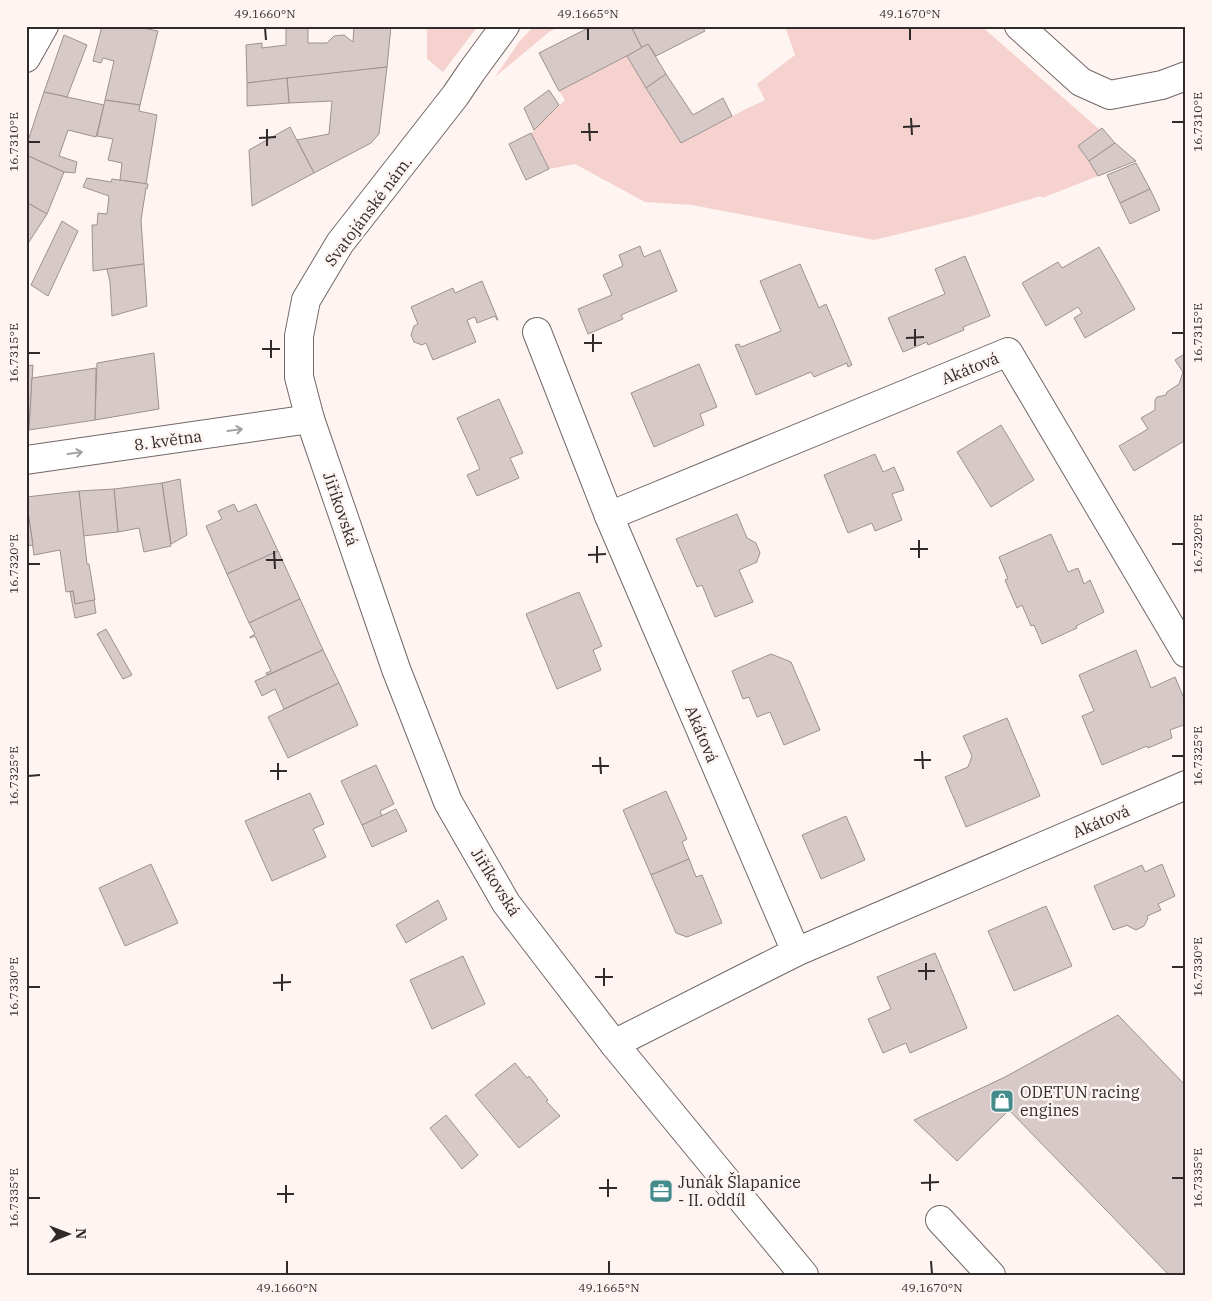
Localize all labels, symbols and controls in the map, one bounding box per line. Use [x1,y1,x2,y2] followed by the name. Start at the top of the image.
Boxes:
[234,6,296,21] text: 49.1660°N
[557,6,619,21] text: 49.1665°N
[879,6,941,21] text: 49.1670°N
[1190,92,1205,152] text: 16.7310°E
[6,112,21,172] text: 16.7310°E
[320,152,416,270] street label: Svatojánské nám.
[1190,303,1205,363] text: 16.7315°E
[6,323,21,383] text: 16.7315°E
[938,347,1002,389] street label: Akátová
[133,425,204,455] street label: 8. května
[227,425,243,435] one-way arrow
[66,448,82,458] one-way arrow
[319,469,363,549] street label: Jiříkovská
[1190,514,1205,574] text: 16.7320°E
[6,534,21,594] text: 16.7320°E
[681,702,723,766] street label: Akátová
[1190,726,1205,786] text: 16.7325°E
[6,746,21,806] text: 16.7325°E
[1069,800,1133,842] street label: Akátová
[467,844,525,920] street label: Jiříkovská
[1190,937,1205,997] text: 16.7330°E
[6,957,21,1017] text: 16.7330°E
[1020,1082,1140,1120] place label: ODETUN racing engines
[989,1088,1015,1114] shop icon: ODETUN racing engines
[1190,1148,1205,1208] text: 16.7335°E
[6,1168,21,1228] text: 16.7335°E
[678,1171,801,1210] place label: Junák Šlapanice - II. oddíl
[648,1178,674,1204] office icon: Junák Šlapanice - II. oddíl
[42,1208,92,1258] north arrow
[72,1228,90,1239] text: N
[256,1280,318,1295] text: 49.1660°N
[578,1280,640,1295] text: 49.1665°N
[901,1280,963,1295] text: 49.1670°N

